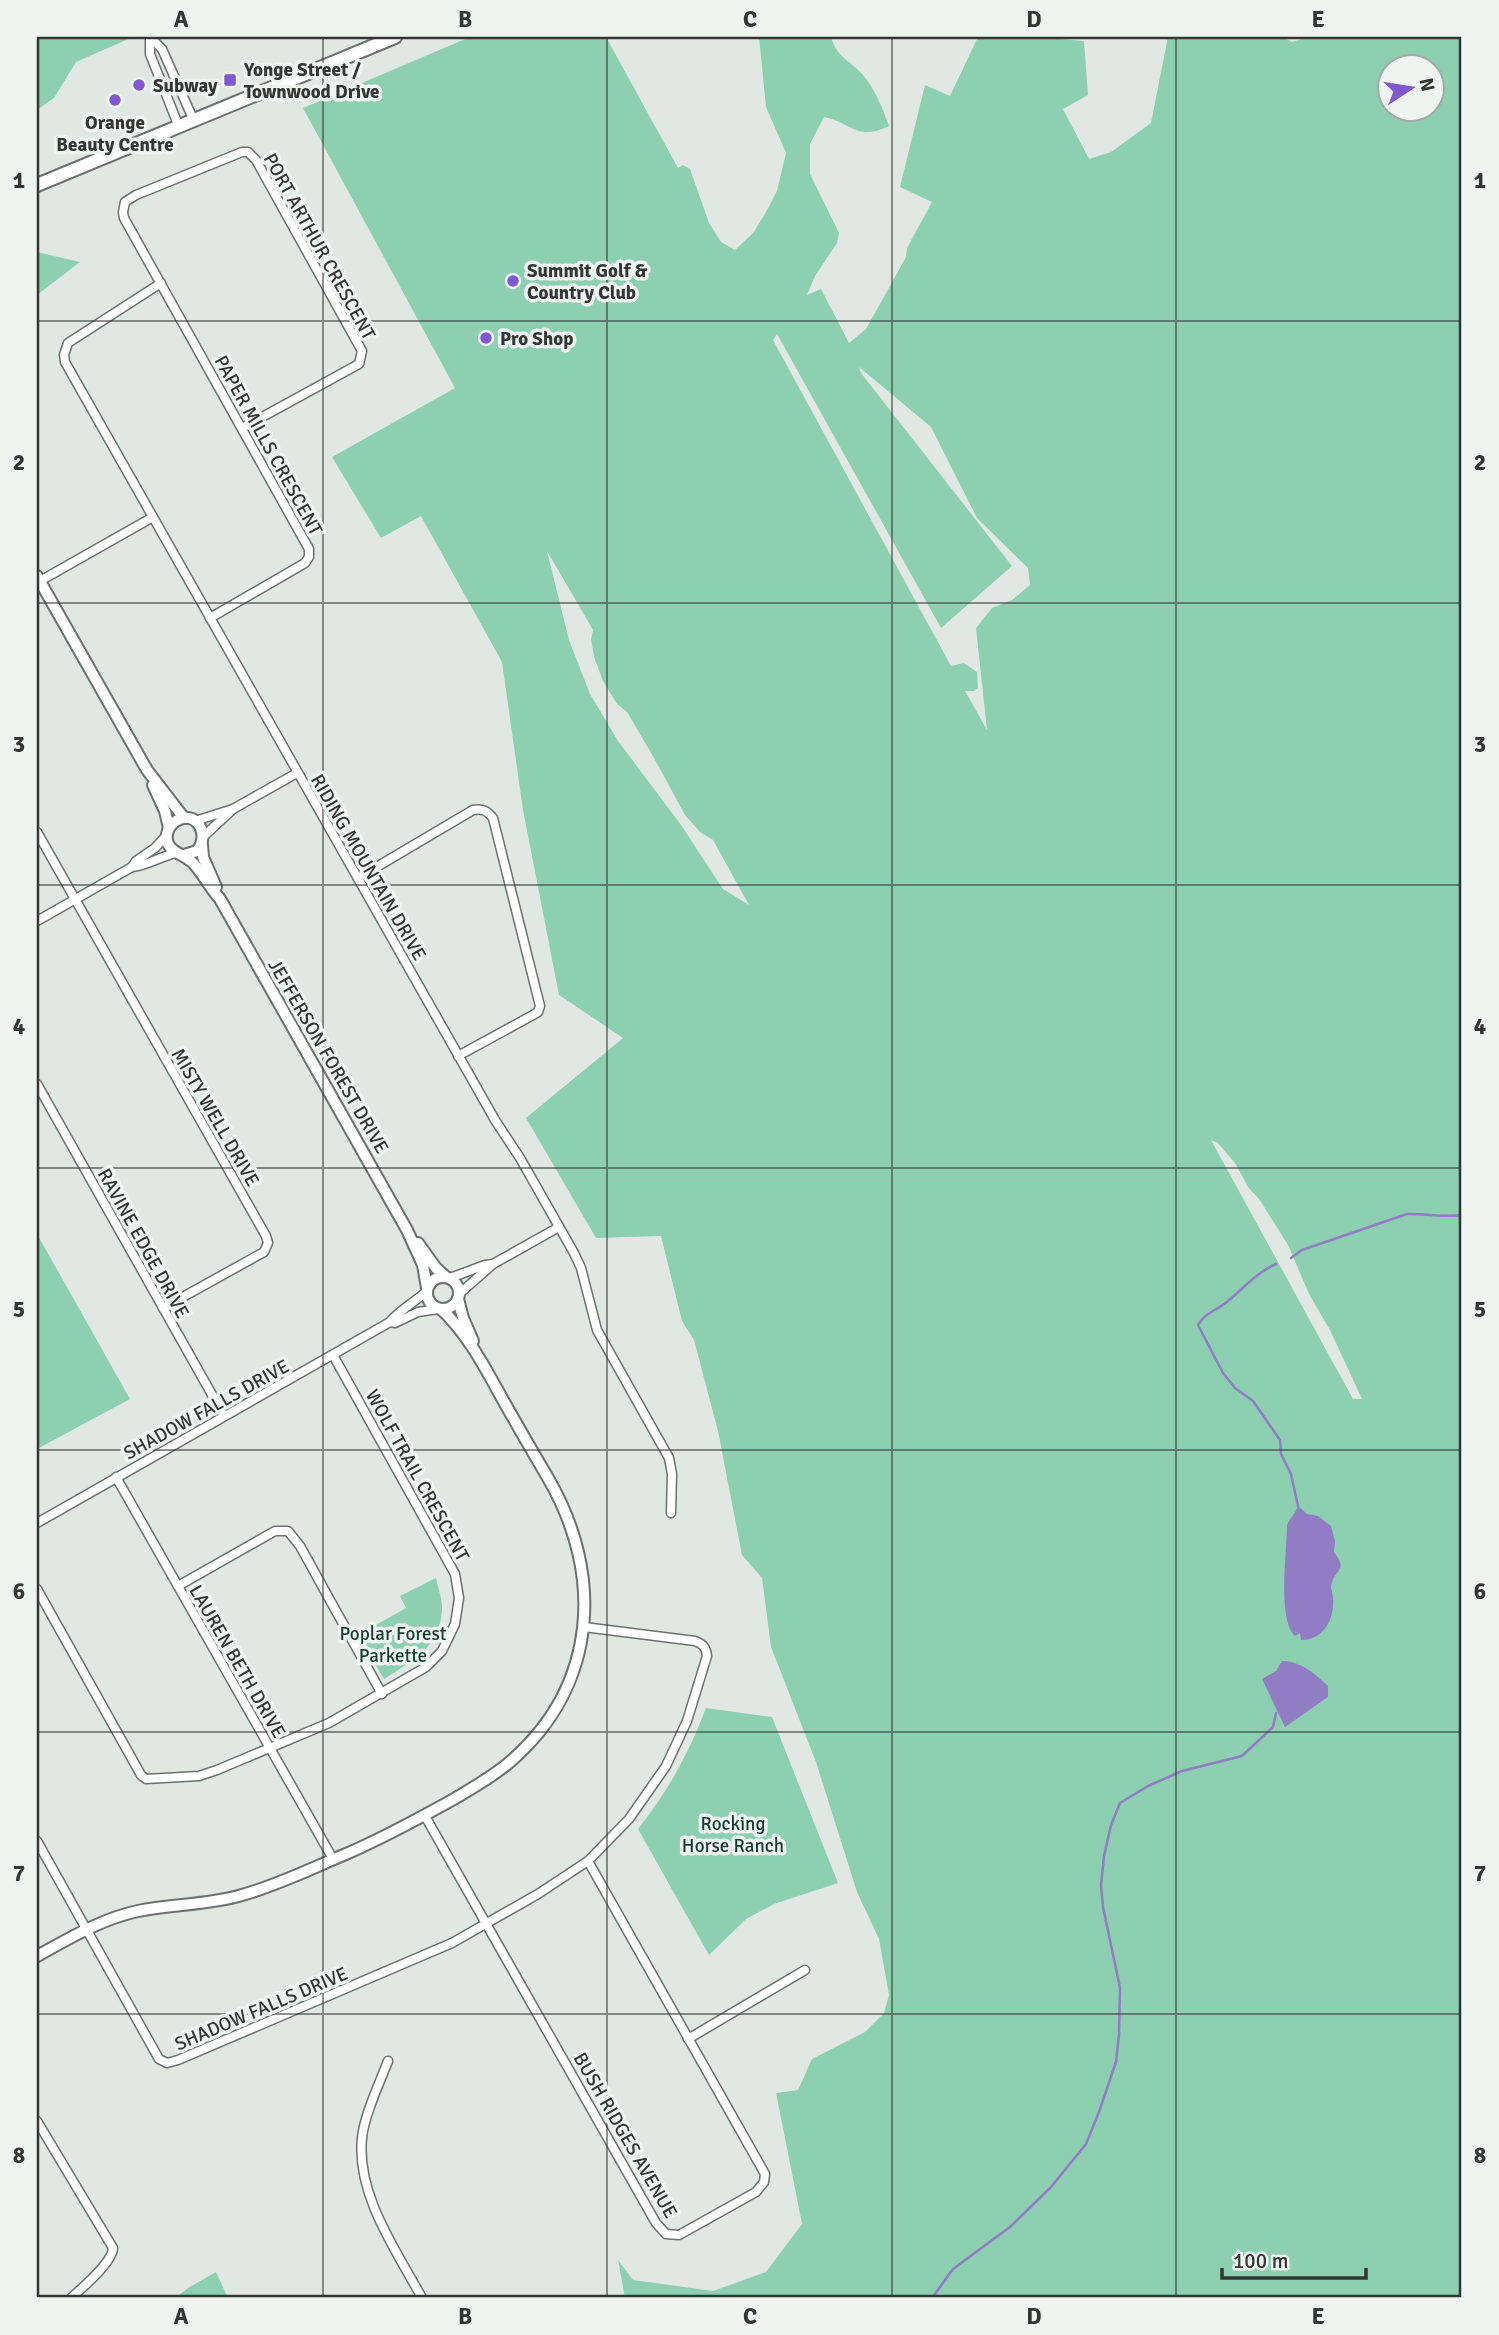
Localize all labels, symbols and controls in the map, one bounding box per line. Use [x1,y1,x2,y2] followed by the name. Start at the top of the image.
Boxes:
[174,5,189,34] text: A
[458,5,472,34] text: B
[743,5,757,34] text: C
[1026,5,1042,34] text: D
[1311,5,1325,34] text: E
[1376,52,1446,122] north arrow
[243,58,380,104] place label: Yonge Street / Townwood Drive
[222,72,238,88] marker: Yonge Street / Townwood Drive
[153,74,218,98] place label: Subway
[1414,76,1440,94] text: N
[131,77,147,93] marker: Subway
[107,92,123,108] marker: Orange Beauty Centre
[56,111,174,157] place label: Orange Beauty Centre
[258,149,381,345] street label: PORT ARTHUR CRESCENT
[13,166,25,195] text: 1
[1474,166,1486,195] text: 1
[527,259,648,305] place label: Summit Golf & Country Club
[505,273,521,289] marker: Summit Golf & Country Club
[500,327,573,351] place label: Pro Shop
[478,330,494,346] marker: Pro Shop
[209,351,328,540] street label: PAPER MILLS CRESCENT
[13,448,25,477] text: 2
[1474,448,1486,477] text: 2
[13,730,25,759] text: 3
[1474,730,1486,759] text: 3
[305,770,431,965] street label: RIDING MOUNTAIN DRIVE
[263,955,394,1158] street label: JEFFERSON FOREST DRIVE
[13,1012,25,1041] text: 4
[1474,1012,1486,1041] text: 4
[166,1044,264,1191] street label: MISTY WELL DRIVE
[92,1164,194,1323] street label: RAVINE EDGE DRIVE
[13,1295,25,1324] text: 5
[1474,1295,1486,1324] text: 5
[120,1354,293,1465] street label: SHADOW FALLS DRIVE
[360,1385,475,1566] street label: WOLF TRAIL CRESCENT
[13,1577,25,1606] text: 6
[1474,1577,1486,1606] text: 6
[184,1581,291,1742] street label: LAUREN BETH DRIVE
[340,1622,447,1668] park label: Poplar Forest Parkette
[682,1812,784,1858] park label: Rocking Horse Ranch
[13,1859,25,1888] text: 7
[1474,1859,1486,1888] text: 7
[171,1962,351,2056] street label: SHADOW FALLS DRIVE
[568,2048,682,2223] street label: BUSH RIDGES AVENUE
[13,2141,25,2170] text: 8
[1474,2141,1486,2170] text: 8
[1222,2237,1366,2281] scale bar
[1233,2248,1288,2274] text: 100 m
[174,2302,189,2331] text: A
[458,2302,472,2331] text: B
[743,2302,757,2331] text: C
[1026,2302,1042,2331] text: D
[1311,2302,1325,2331] text: E

